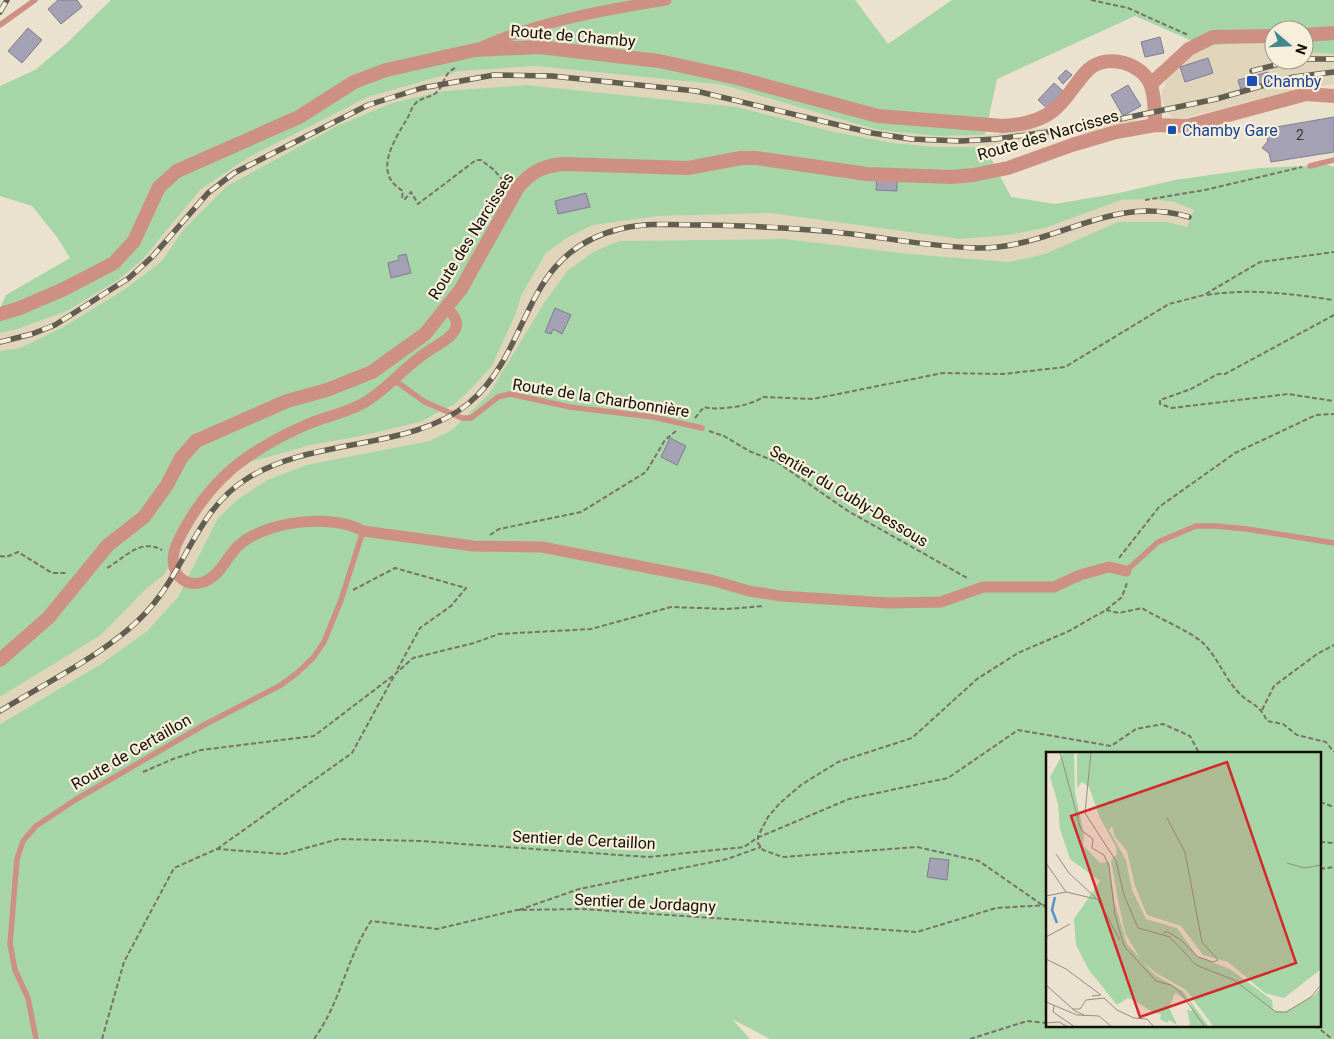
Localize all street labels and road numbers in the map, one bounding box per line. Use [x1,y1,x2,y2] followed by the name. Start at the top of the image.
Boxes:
[510,21,637,51] street label: Route de Chamby
[975,106,1121,164] street label: Route des Narcisses
[424,169,518,303] street label: Route des Narcisses
[511,375,691,421] street label: Route de la Charbonnière
[766,441,932,551] street label: Sentier du Cubly-Dessous
[68,710,194,794] street label: Route de Certaillon
[512,827,656,853] street label: Sentier de Certaillon
[574,890,717,916] street label: Sentier de Jordagny

